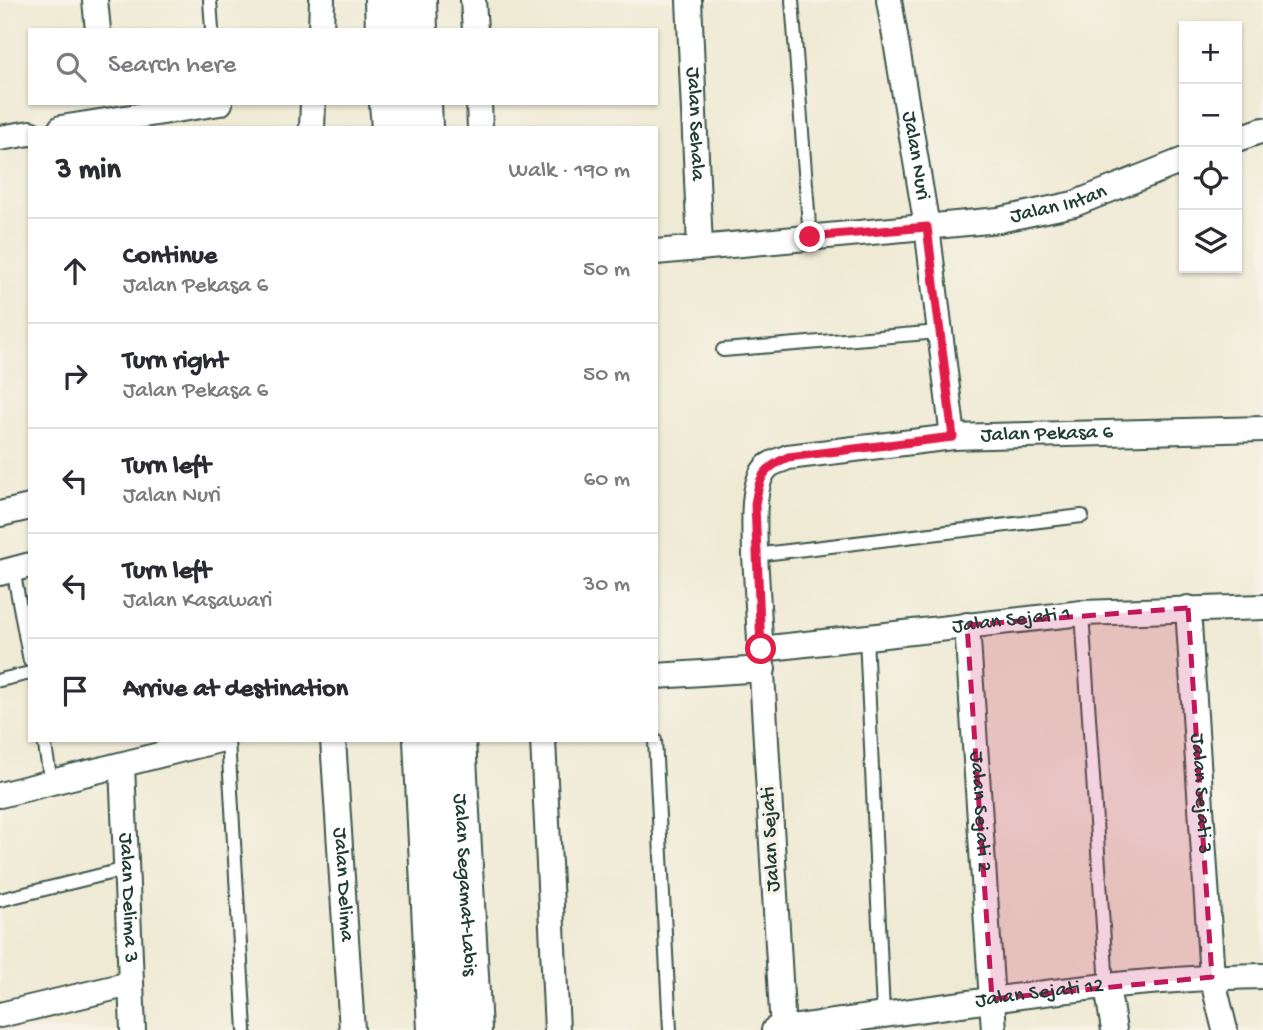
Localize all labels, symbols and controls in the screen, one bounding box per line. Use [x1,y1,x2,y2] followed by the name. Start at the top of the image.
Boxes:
[1179,21,1242,273] map controls
[1179,21,1242,84] button: +
[28,28,658,105] search box
[52,48,90,86] icon: search
[108,51,236,82] text: Search here
[679,66,710,183] street label: Jalan Sehala
[1179,84,1242,147] button: −
[895,110,935,202] street label: Jalan Nuri
[1179,147,1242,210] button: locate
[56,154,121,189] text: 3 min
[509,158,630,185] text: Walk · 190 m
[1008,180,1111,230] street label: Jalan Intan
[1179,210,1242,273] button: layers
[794,221,825,252] route end
[123,242,217,273] text: Continue
[56,252,94,290] icon: ahead
[583,257,630,284] text: 50 m
[123,273,268,300] text: Jalan Pekasa 6
[123,347,227,378] text: Turn right
[56,357,94,395] icon: right
[583,362,630,389] text: 50 m
[123,378,268,405] text: Jalan Pekasa 6
[980,420,1114,449] street label: Jalan Pekasa 6
[123,452,211,483] text: Turn left
[56,462,94,500] icon: left
[584,467,630,494] text: 60 m
[123,483,221,510] text: Jalan Nuri
[123,557,211,588] text: Turn left
[56,567,94,605] icon: left
[583,572,630,599] text: 30 m
[123,588,273,615] text: Jalan Kasawari
[951,602,1072,640] street label: Jalan Sejati 1
[745,633,776,664] route start
[56,672,94,710] icon: arrive
[123,675,348,706] text: Arrive at destination
[1184,732,1216,855] street label: Jalan Sejati 3
[963,750,996,873] street label: Jalan Sejati 2
[757,786,787,892] street label: Jalan Sejati
[446,793,482,978] street label: Jalan Segamat-Labis
[326,827,359,944] street label: Jalan Delima
[112,832,143,963] street label: Jalan Delima 3
[974,974,1105,1014] street label: Jalan Sejati 12

